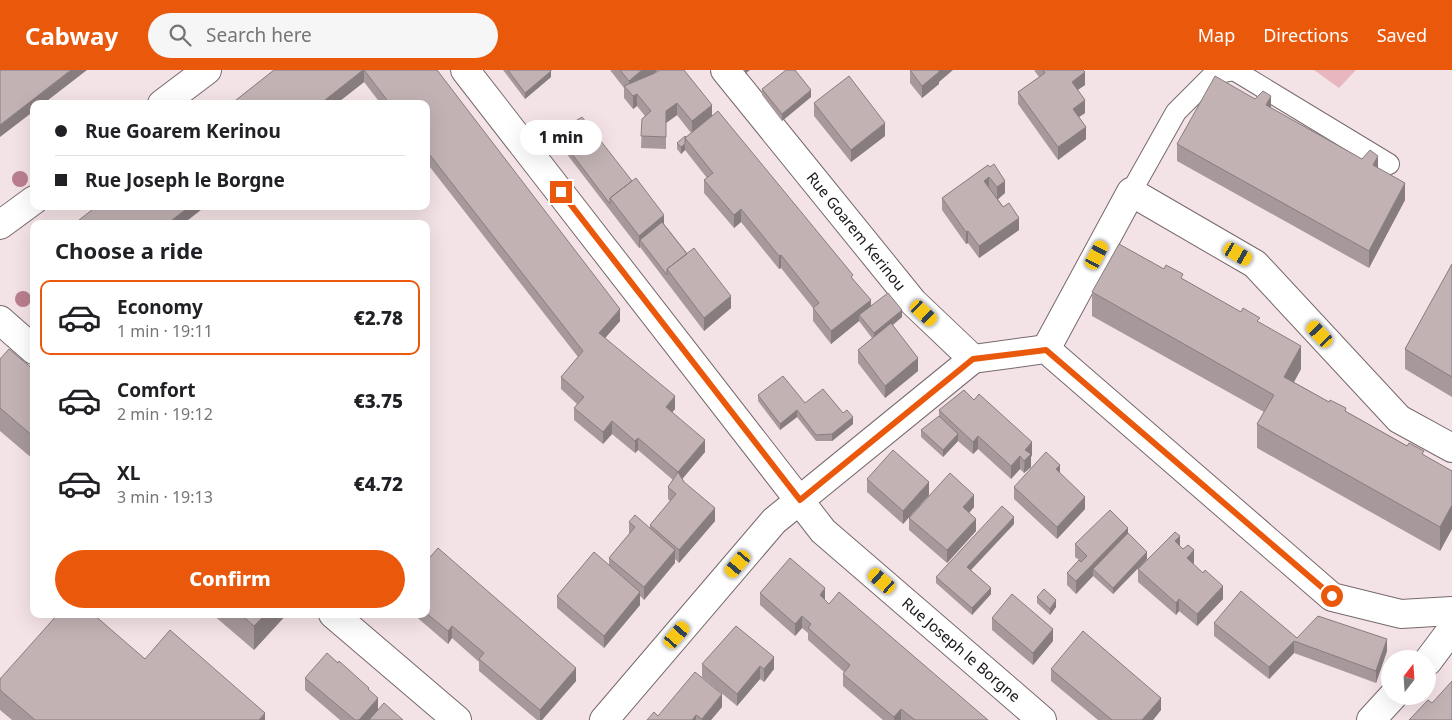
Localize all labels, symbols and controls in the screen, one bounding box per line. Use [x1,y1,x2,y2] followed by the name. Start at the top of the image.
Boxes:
[148,13,498,58] search box
[25,19,118,52] text: Cabway
[166,21,194,49] icon: search
[206,22,312,48] text: Search here
[1198,23,1235,47] text: Map
[1263,23,1349,47] text: Directions
[1377,23,1427,47] text: Saved
[85,118,281,144] text: Rue Goarem Kerinou
[520,119,602,154] callout: 1 min
[539,126,583,148] text: 1 min
[85,167,285,193] text: Rue Joseph le Borgne
[803,167,911,294] street label: Rue Goarem Kerinou
[550,181,572,203] route end
[55,235,203,265] text: Choose a ride
[1083,238,1110,272] car
[1221,240,1254,268] car
[117,294,203,320] text: Economy
[57,295,102,340] icon: car
[907,297,940,329] car
[354,305,403,331] text: €2.78
[1304,318,1335,350] car
[117,320,213,342] text: 1 min · 19:11
[117,377,196,403] text: Comfort
[57,378,102,423] icon: car
[354,388,403,414] text: €3.75
[117,403,213,425] text: 2 min · 19:12
[117,460,140,486] text: XL
[57,461,102,506] icon: car
[354,471,403,497] text: €4.72
[117,486,213,508] text: 3 min · 19:13
[722,548,753,580] car
[55,550,405,608] button: Confirm
[865,565,898,597] car
[1321,585,1343,607] route start
[898,593,1025,706] street label: Rue Joseph le Borgne
[661,619,692,651] car
[1381,650,1436,705] north arrow
[1381,650,1436,705] map controls

